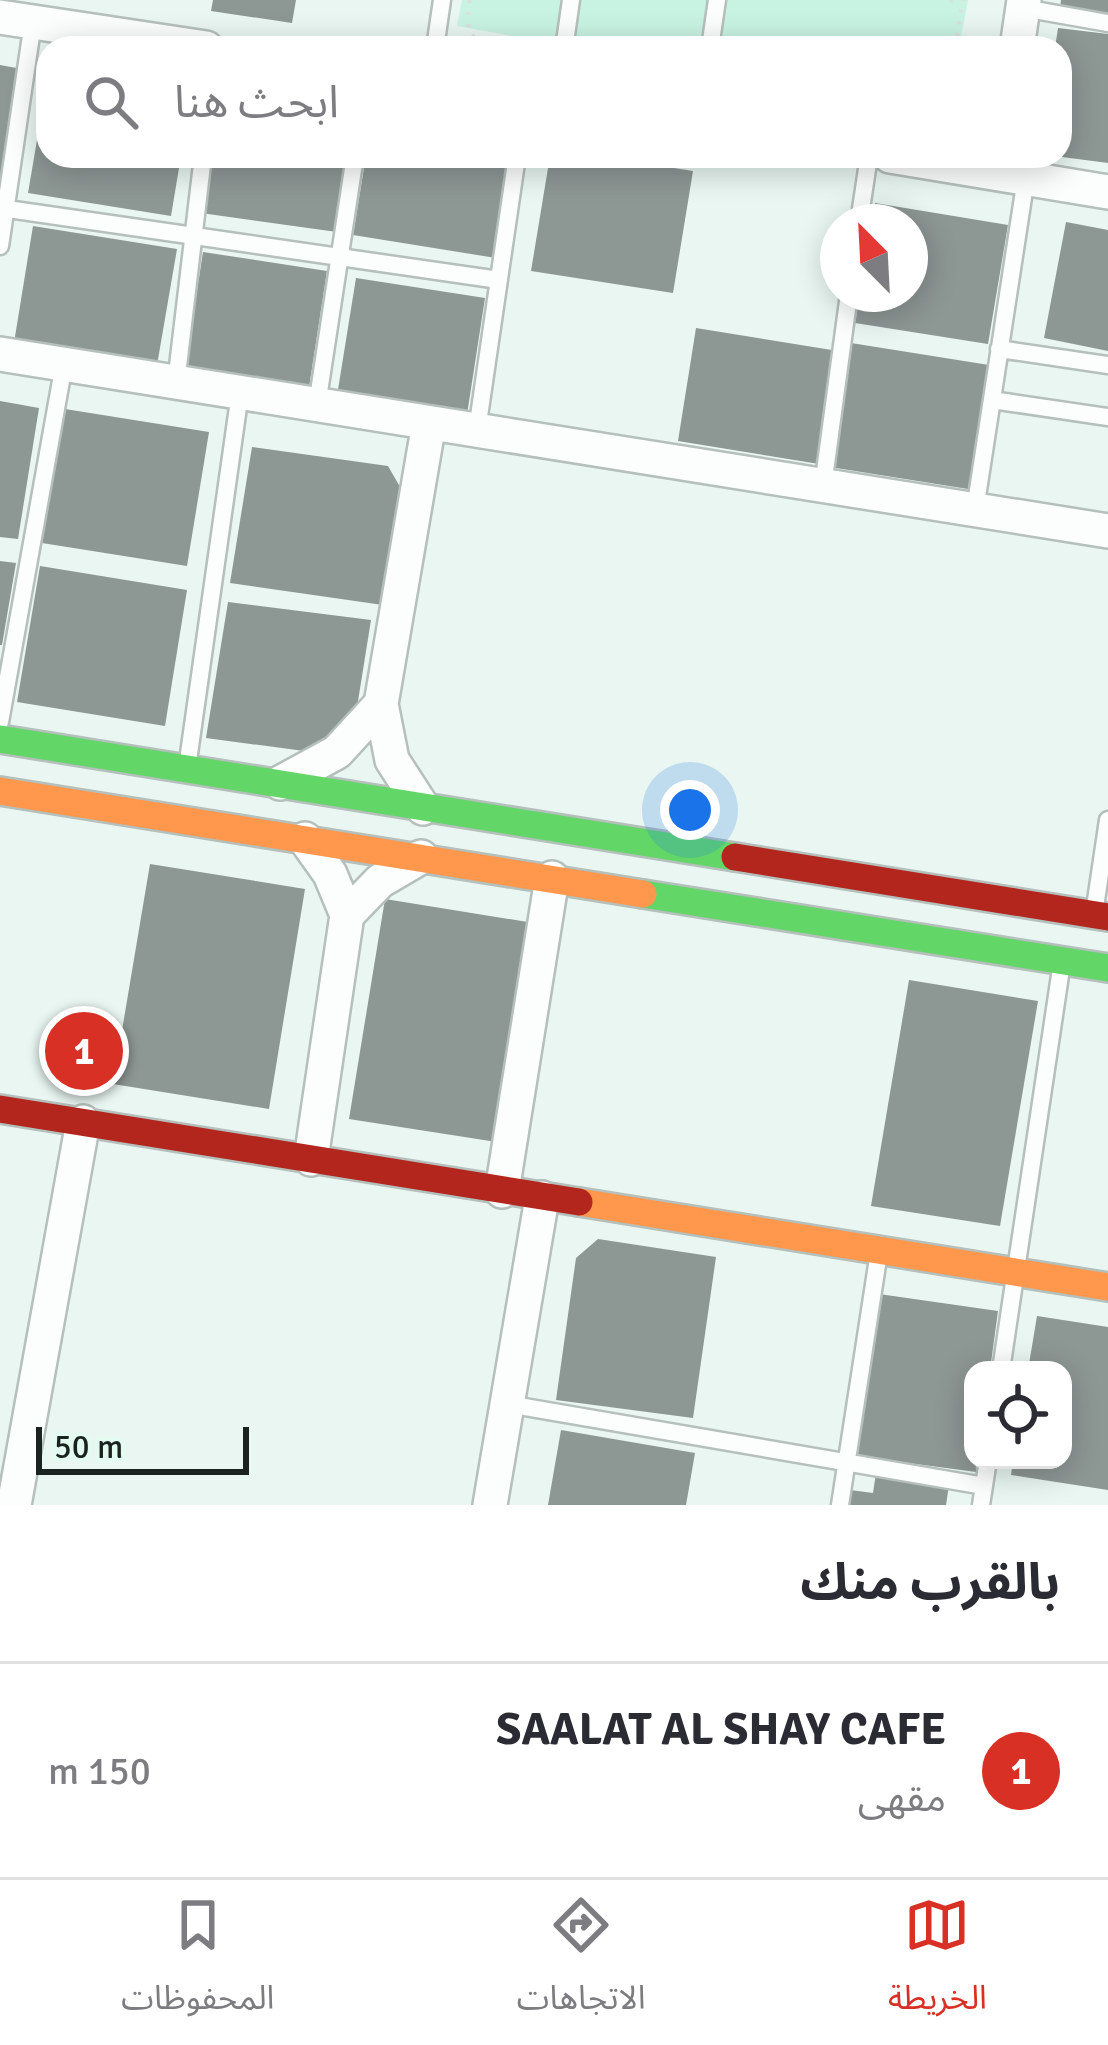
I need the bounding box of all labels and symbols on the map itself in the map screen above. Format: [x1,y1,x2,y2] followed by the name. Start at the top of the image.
[820,204,928,312] north arrow
[660,780,720,840] your location
[45,1006,123,1096] pin: 1
[36,1421,249,1474] scale bar

